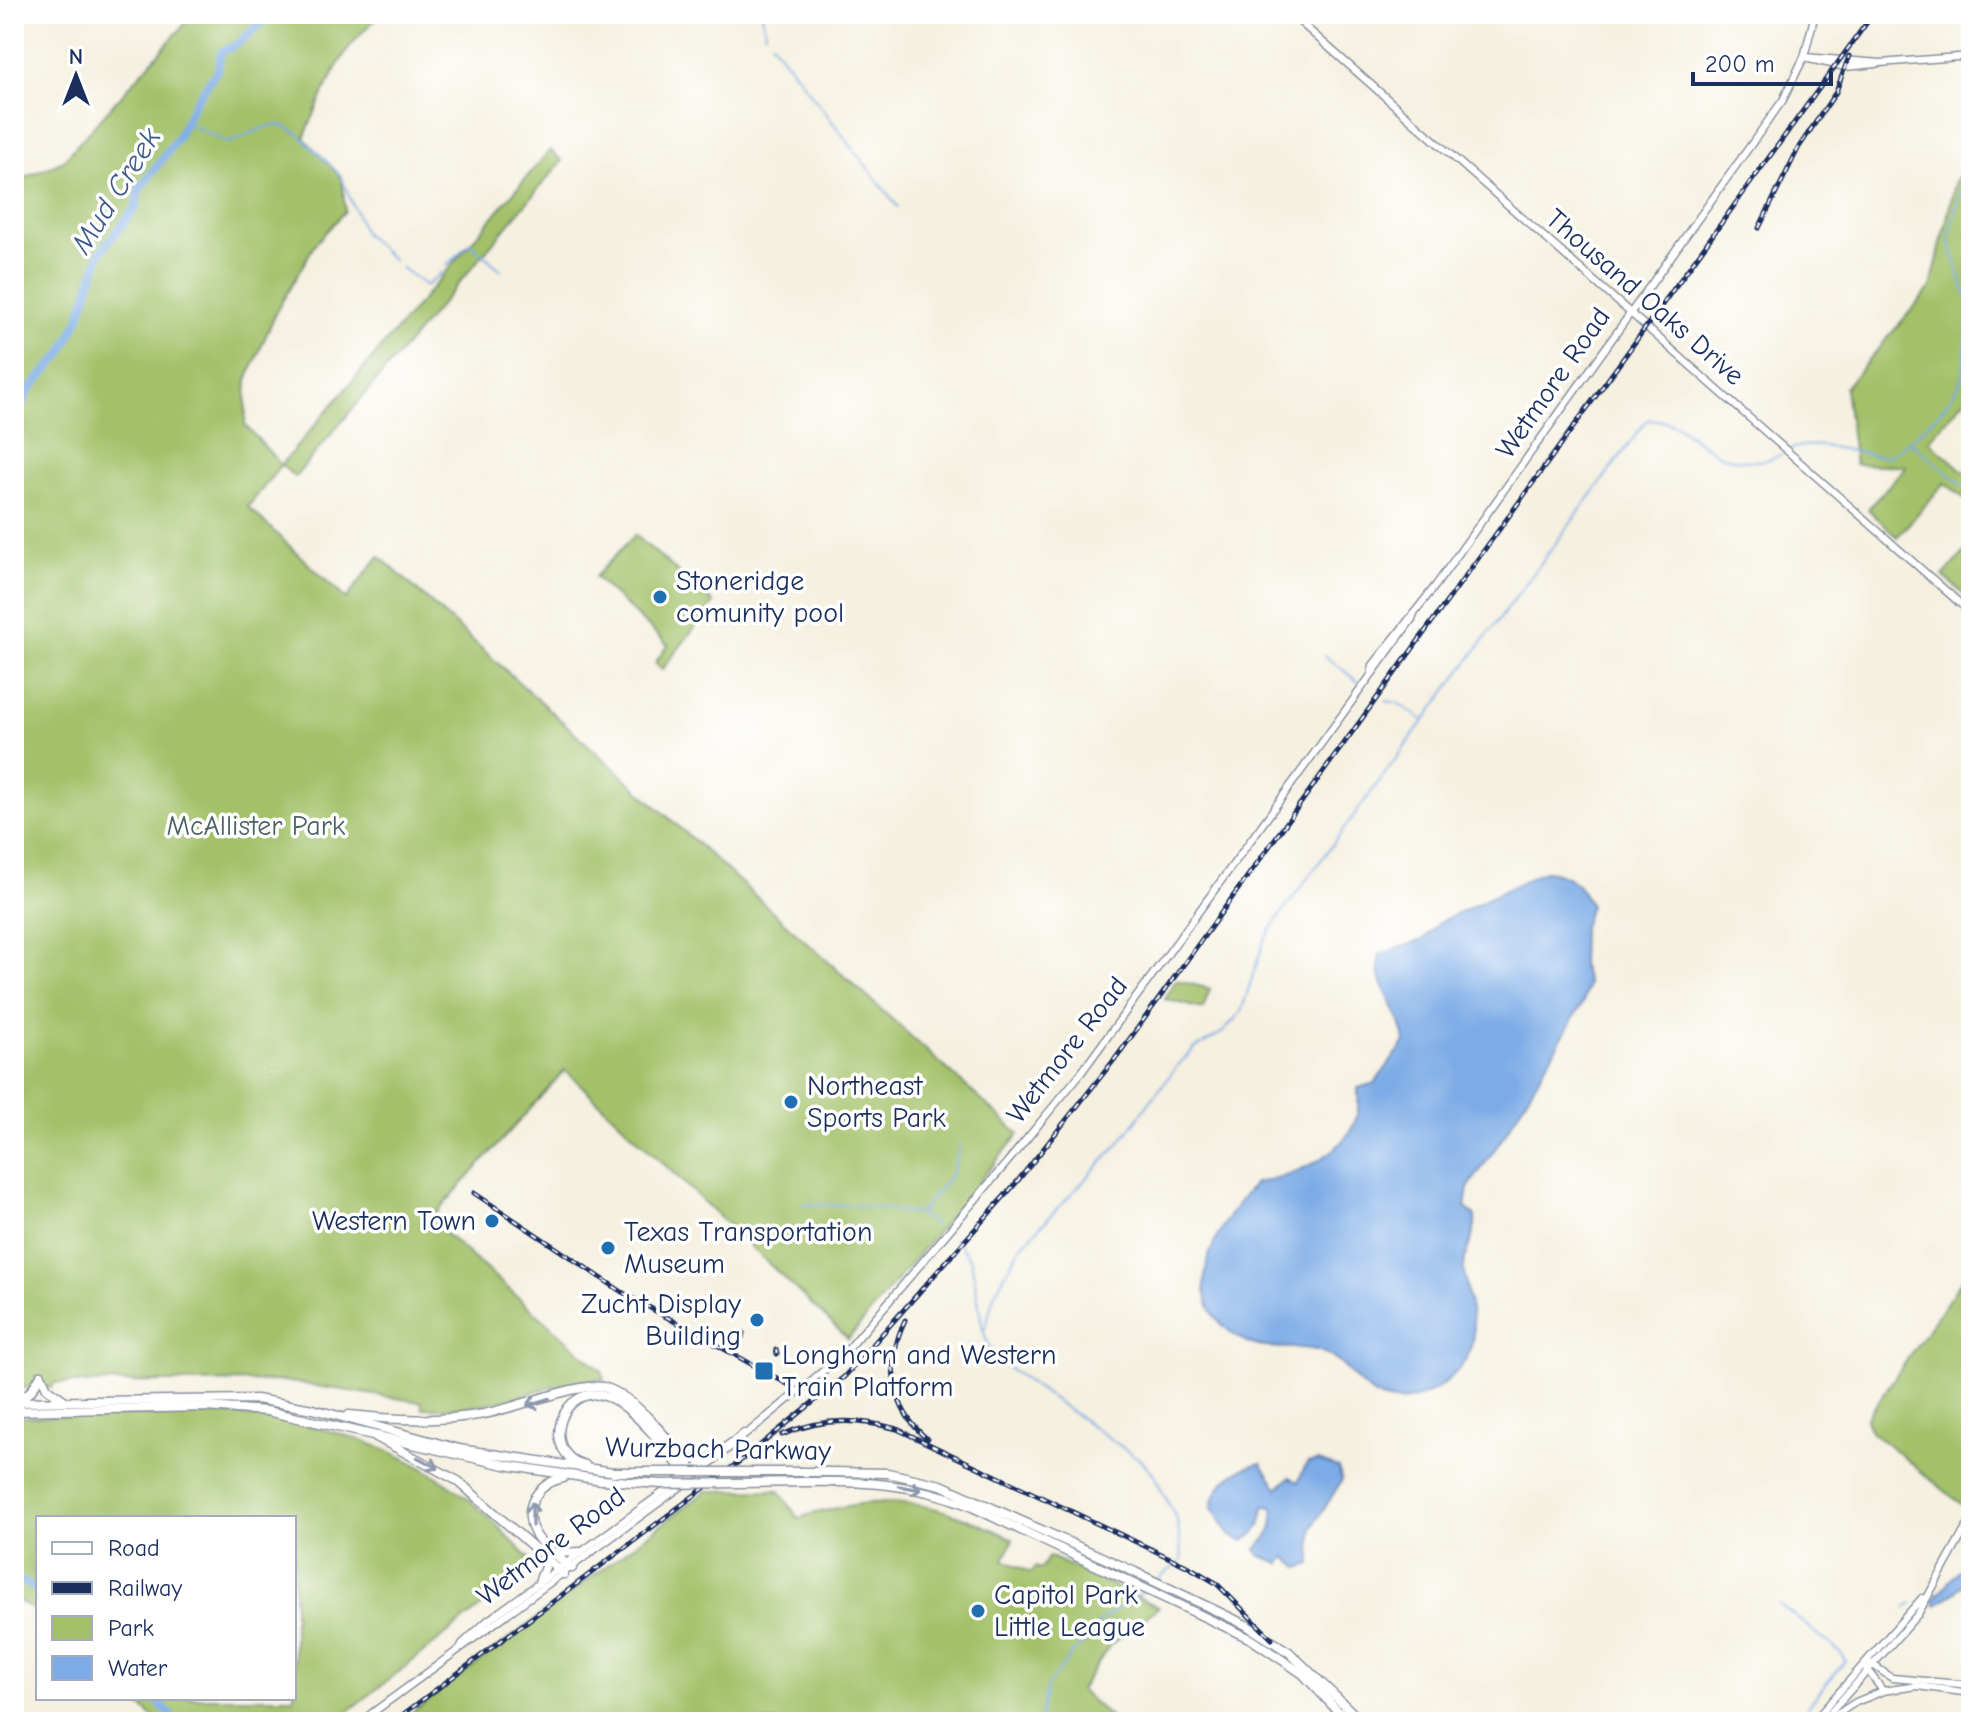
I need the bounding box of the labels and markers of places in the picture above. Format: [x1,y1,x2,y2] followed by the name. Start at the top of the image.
[676,565,844,629] place label: Stoneridge comunity pool
[651,588,669,606] marker: Stoneridge comunity pool
[807,1070,946,1134] place label: Northeast Sports Park
[782,1093,800,1111] marker: Northeast Sports Park
[312,1205,476,1237] place label: Western Town
[483,1212,501,1230] marker: Western Town
[624,1216,872,1280] place label: Texas Transportation Museum
[599,1239,617,1257] marker: Texas Transportation Museum
[581,1288,741,1352] place label: Zucht Display Building
[748,1311,766,1329] marker: Zucht Display Building
[782,1339,1056,1403] place label: Longhorn and Western Train Platform
[753,1360,775,1382] marker: Longhorn and Western Train Platform
[994,1579,1145,1643] place label: Capitol Park Little League
[969,1602,987,1620] marker: Capitol Park Little League

